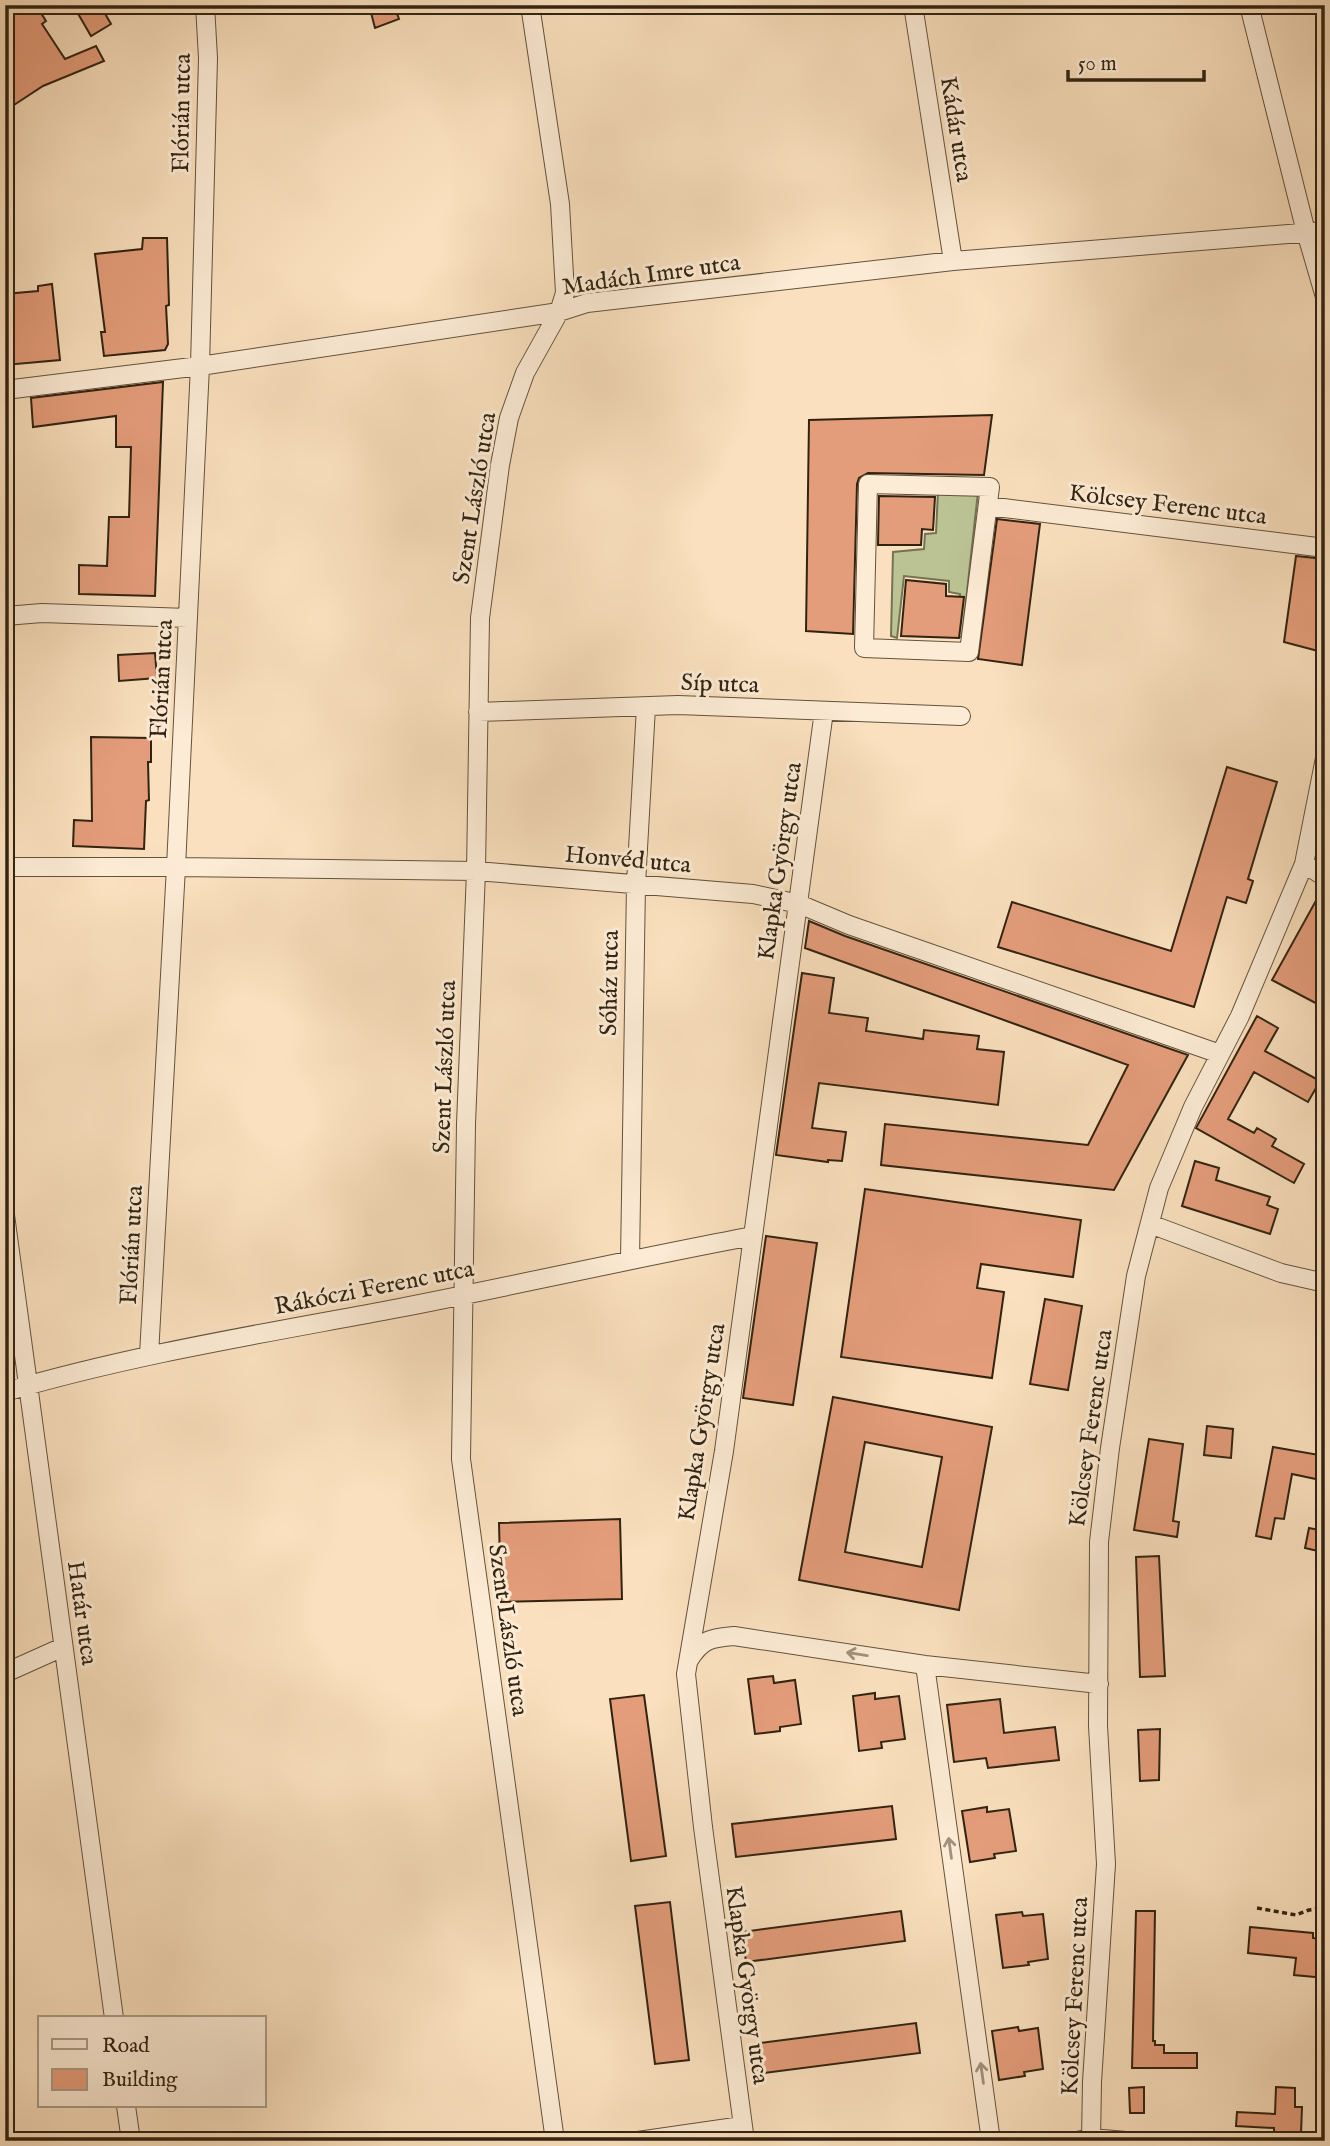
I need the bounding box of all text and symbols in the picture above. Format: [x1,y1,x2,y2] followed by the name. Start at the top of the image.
[1068,38,1204,82] scale bar
[1078,51,1117,78] text: 50 m
[166,52,199,173] street label: Flórián utca
[932,74,979,185] street label: Kádár utca
[560,248,743,303] street label: Madách Imre utca
[447,409,504,586] street label: Szent László utca
[1067,478,1269,533] street label: Kölcsey Ferenc utca
[144,618,181,740] street label: Flórián utca
[680,668,760,701] street label: Síp utca
[751,759,810,962] street label: Klapka György utca
[563,840,693,882] street label: Honvéd utca
[594,929,627,1036] street label: Sóház utca
[427,979,464,1154] street label: Szent László utca
[114,1184,151,1306] street label: Flórián utca
[272,1254,477,1323] street label: Rákóczi Ferenc utca
[672,1320,734,1523] street label: Klapka György utca
[1062,1327,1121,1529] street label: Kölcsey Ferenc utca
[480,1542,535,1719] street label: Szent László utca
[59,1559,104,1668] street label: Határ utca
[846,1647,869,1660] one-way arrow
[944,1837,957,1860] one-way arrow
[717,1884,776,2087] street label: Klapka György utca
[1055,1895,1096,2096] street label: Kölcsey Ferenc utca
[38,2016,266,2108] legend
[102,2033,150,2060] text: Road
[975,2062,988,2085] one-way arrow
[102,2067,178,2094] text: Building

